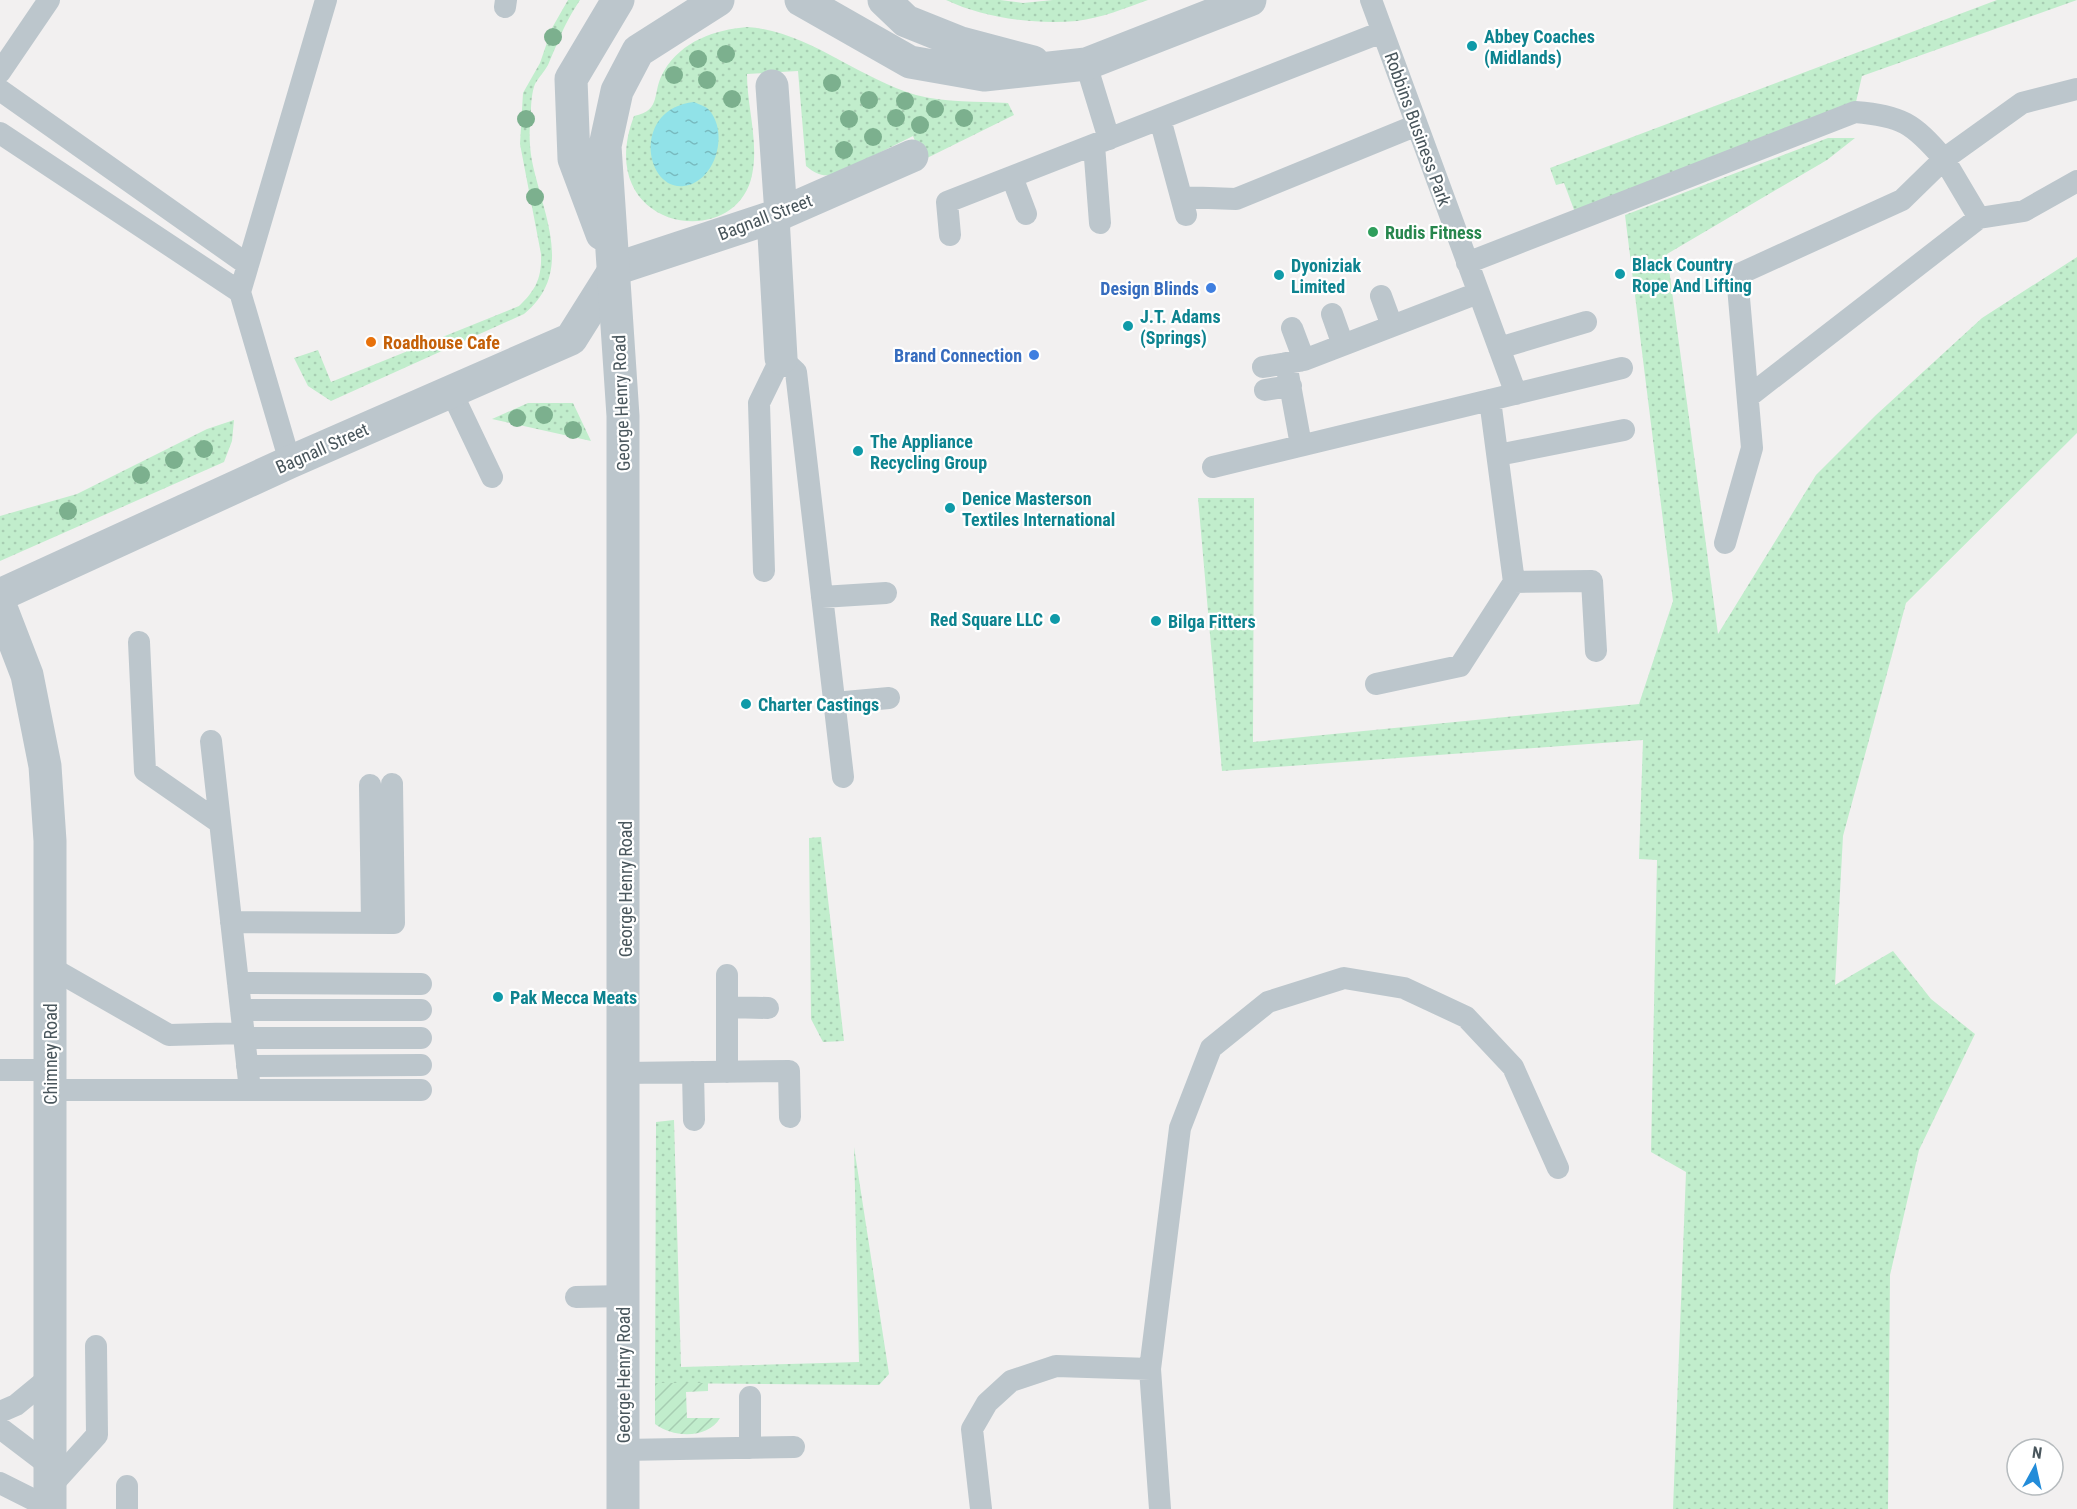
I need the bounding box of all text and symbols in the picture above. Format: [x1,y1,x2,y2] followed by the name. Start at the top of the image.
[1484,26,1595,69] place label: Abbey Coaches (Midlands)
[1465,39,1479,53] marker: Abbey Coaches (Midlands)
[1380,49,1456,209] street label: Robbins Business Park
[715,189,815,245] street label: Bagnall Street
[1385,222,1482,243] place label: Rudis Fitness
[1366,225,1380,239] marker: Rudis Fitness
[1632,254,1752,296] place label: Black Country Rope And Lifting
[1291,255,1362,297] place label: Dyoniziak Limited
[1613,267,1627,281] marker: Black Country Rope And Lifting
[1272,268,1286,282] marker: Dyoniziak Limited
[1100,278,1199,299] place label: Design Blinds
[1204,281,1218,295] marker: Design Blinds
[1140,306,1221,349] place label: J.T. Adams (Springs)
[1121,319,1135,333] marker: J.T. Adams (Springs)
[383,332,500,353] place label: Roadhouse Cafe
[608,334,634,472] street label: George Henry Road
[364,335,378,349] marker: Roadhouse Cafe
[894,345,1022,366] place label: Brand Connection
[1027,348,1041,362] marker: Brand Connection
[272,418,372,478] street label: Bagnall Street
[870,431,987,473] place label: The Appliance Recycling Group
[851,444,865,458] marker: The Appliance Recycling Group
[962,488,1115,530] place label: Denice Masterson Textiles International
[943,501,957,515] marker: Denice Masterson Textiles International
[930,609,1043,630] place label: Red Square LLC
[1168,611,1256,632] place label: Bilga Fitters
[1048,612,1062,626] marker: Red Square LLC
[1149,614,1163,628] marker: Bilga Fitters
[758,694,879,715] place label: Charter Castings
[739,697,753,711] marker: Charter Castings
[615,821,636,957] street label: George Henry Road
[510,987,637,1008] place label: Pak Mecca Meats
[491,990,505,1004] marker: Pak Mecca Meats
[40,1003,61,1105] street label: Chimney Road
[613,1307,634,1443] street label: George Henry Road
[2005,1437,2065,1497] north arrow
[2031,1443,2043,1463] text: N

